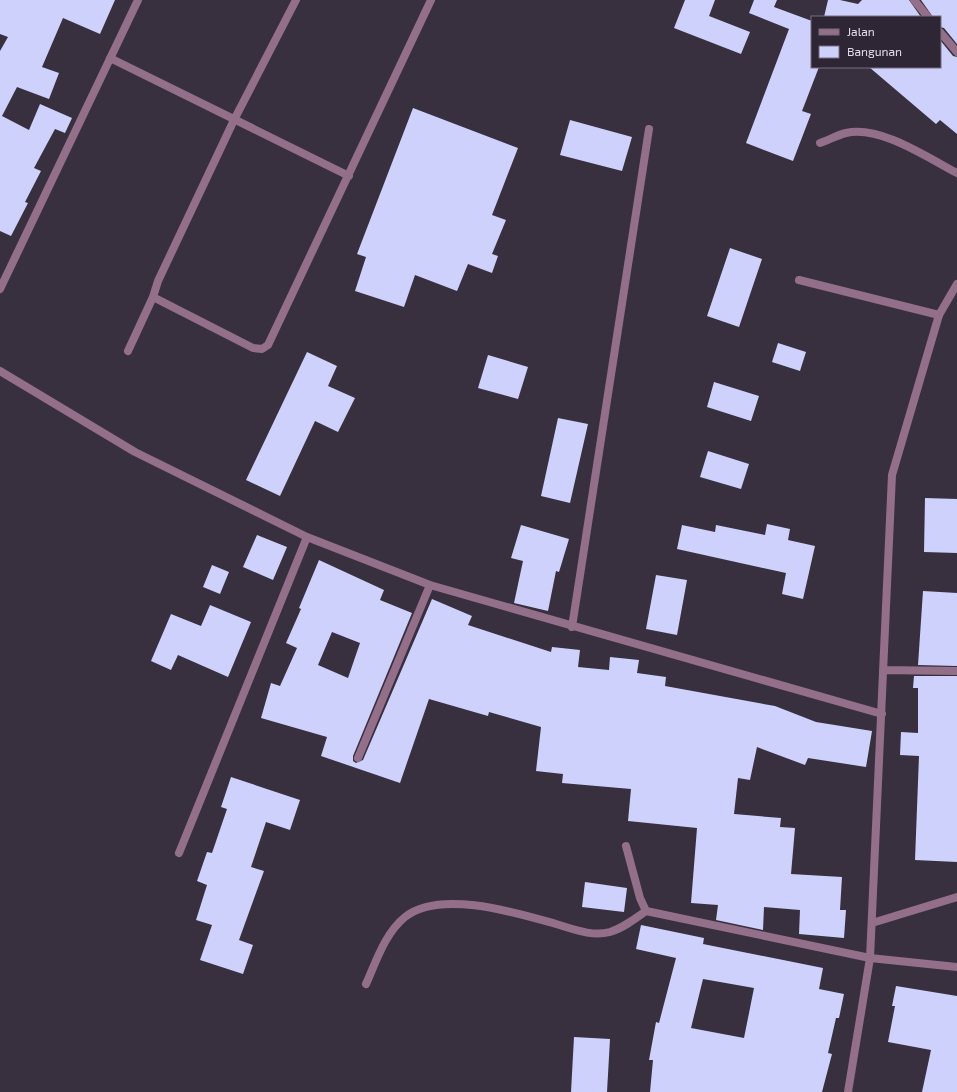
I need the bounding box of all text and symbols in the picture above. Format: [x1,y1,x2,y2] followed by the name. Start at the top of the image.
[811,16,941,68] legend
[847,24,875,38] text: Jalan
[847,44,902,58] text: Bangunan

